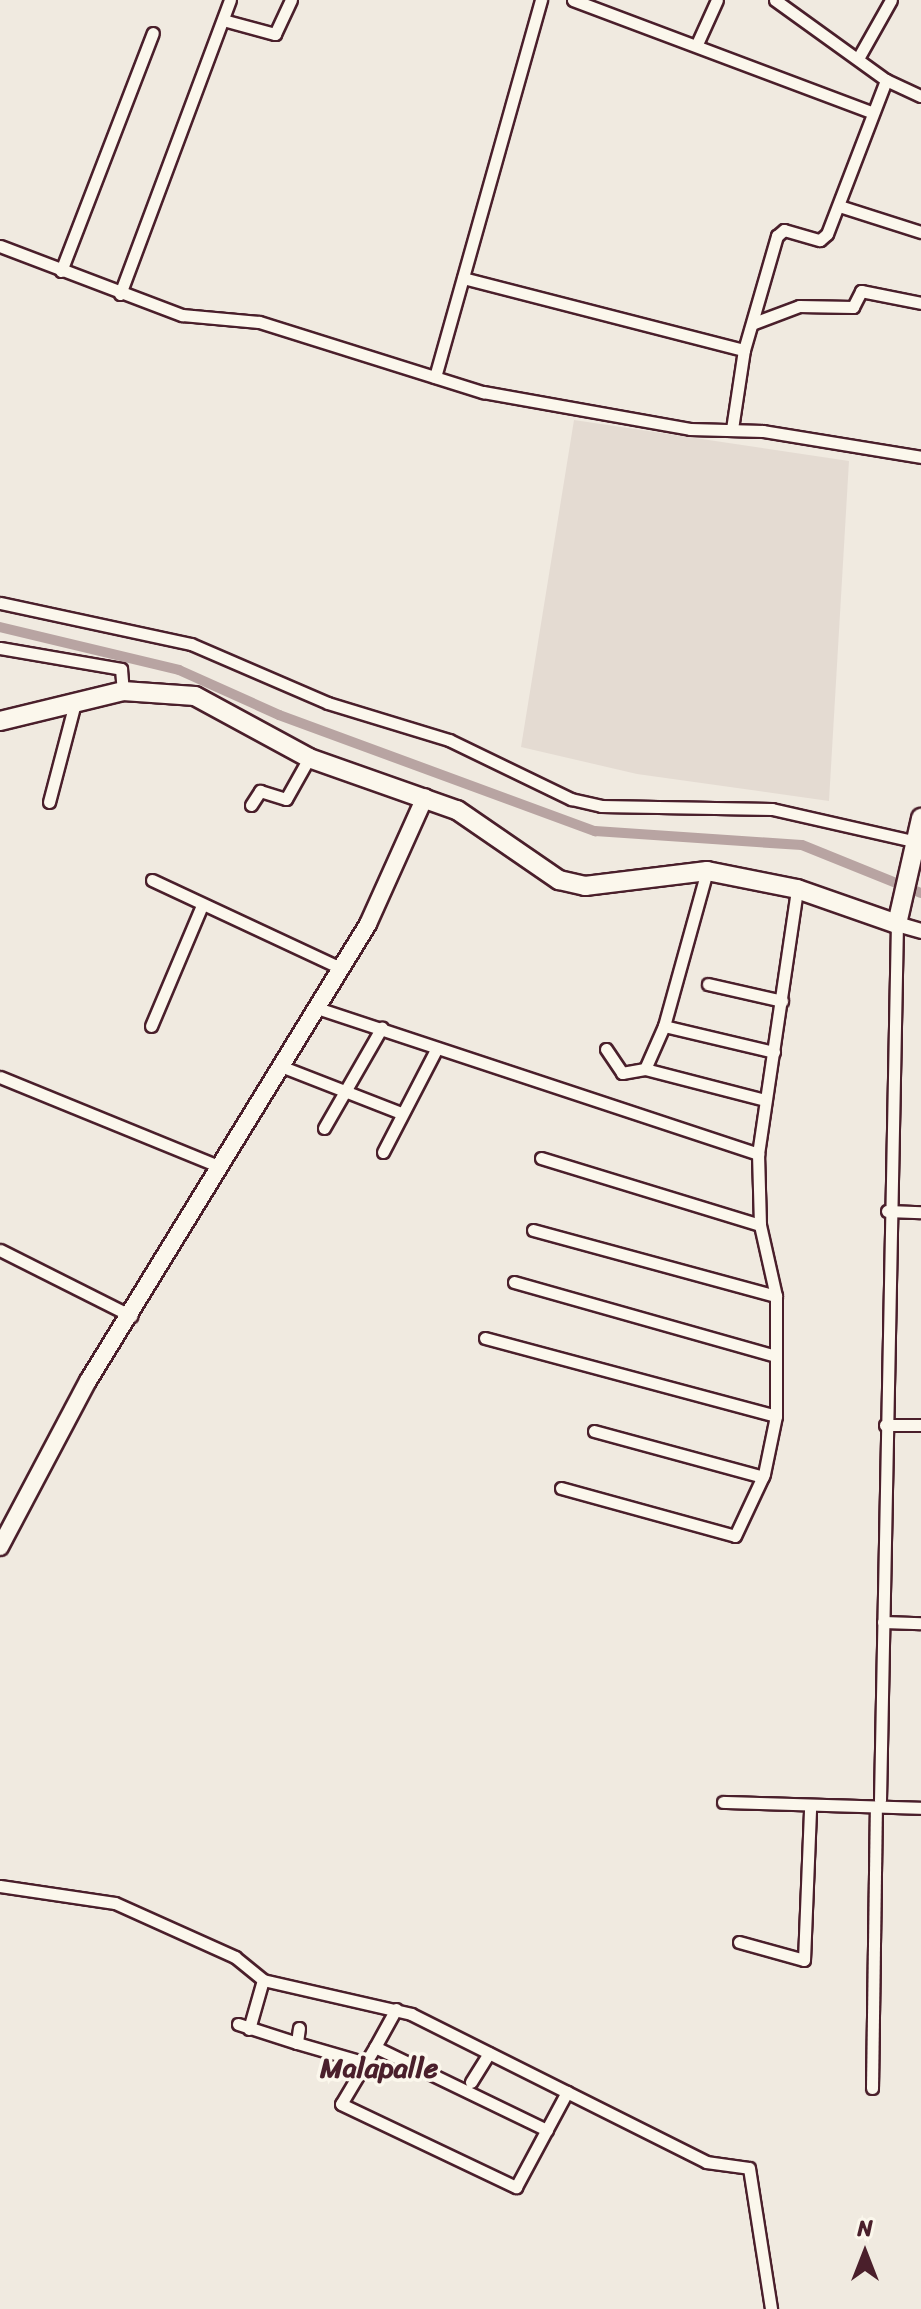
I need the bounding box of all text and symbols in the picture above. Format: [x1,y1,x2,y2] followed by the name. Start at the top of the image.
[320,2051,438,2085] district label: Malapalle
[857,2209,873,2248] text: N
[825,2213,905,2293] north arrow

